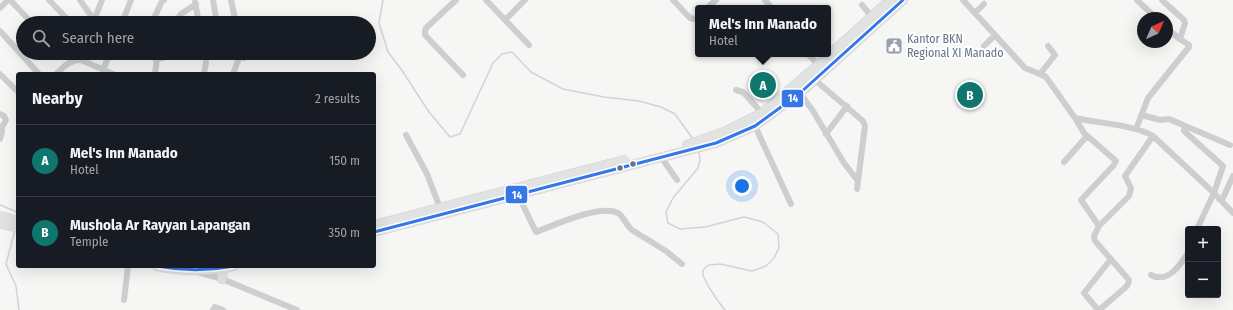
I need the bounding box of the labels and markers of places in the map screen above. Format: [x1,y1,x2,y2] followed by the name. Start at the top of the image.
[907,32,1004,60] place label: Kantor BKN Regional XI Manado
[884,36,904,56] public building icon: Kantor BKN Regional XI Manado
[750,70,776,100] pin: A
[957,80,983,110] pin: B
[628,159,638,169] unlabelled marker
[615,163,625,173] unlabelled marker

